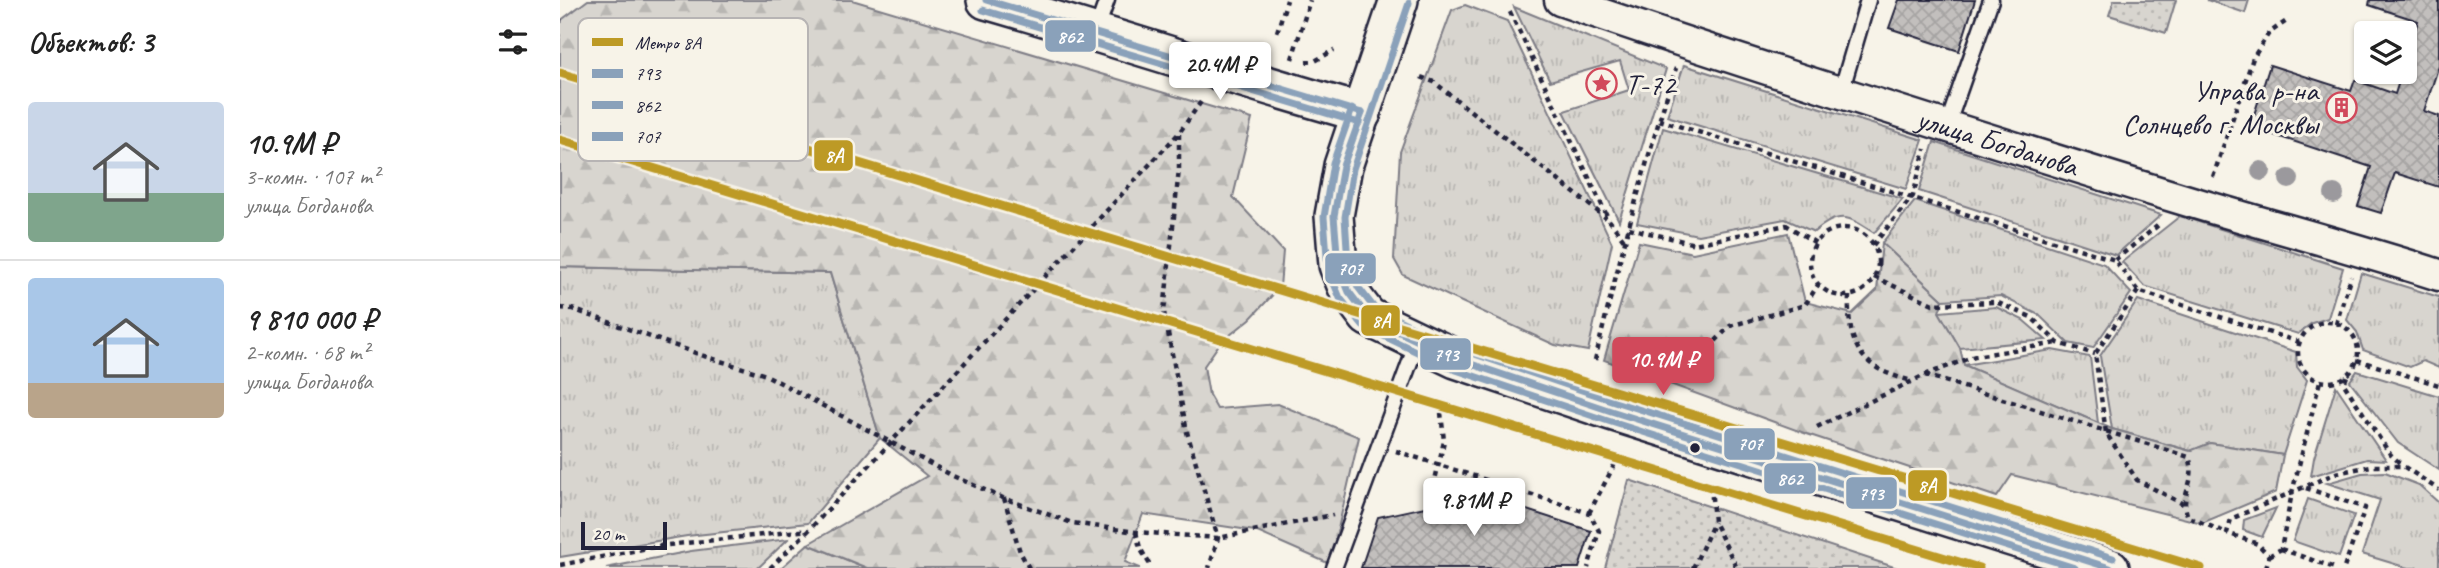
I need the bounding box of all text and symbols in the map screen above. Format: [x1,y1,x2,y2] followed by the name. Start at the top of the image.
[578,18,808,161] legend
[1044,19,1097,53] line badge: 862
[2354,21,2417,84] map controls
[2354,21,2417,84] button: layers
[28,23,153,61] text: Объектов: 3
[494,23,532,61] icon: filters
[1057,25,1085,49] text: 862
[635,31,703,55] text: Метро 8А
[1155,42,1285,102] pin: 20.4M ₽
[1185,50,1255,79] text: 20.4M ₽
[635,62,662,86] text: 793
[1625,65,1678,103] place label: Т-72
[1585,67,1619,101] place icon: Т-72
[2122,71,2320,143] place label: Управа р-на Солнцево г. Москвы
[2324,90,2358,124] building icon: Управа р-на Солнцево г. Москвы
[635,94,662,118] text: 862
[1911,99,2084,186] street label: улица Богданова
[245,124,336,162] text: 10.9M ₽
[635,125,662,149] text: 707
[84,130,168,214] icon: home
[813,139,854,172] line badge: 8А
[825,144,844,168] text: 8А
[245,162,379,191] text: 3-комн. · 107 m²
[245,191,372,220] text: улица Богданова
[1324,252,1377,285] line badge: 707
[1337,257,1365,281] text: 707
[245,300,376,338] text: 9 810 000 ₽
[1360,304,1401,337] line badge: 8А
[84,306,168,390] icon: home
[1372,309,1391,333] text: 8А
[1419,337,1472,371] line badge: 793
[245,338,369,367] text: 2-комн. · 68 m²
[1598,338,1728,397] pin: 10.9M ₽
[1433,343,1461,367] text: 793
[1628,345,1698,374] text: 10.9M ₽
[245,367,372,396] text: улица Богданова
[1723,427,1776,461] line badge: 707
[1737,432,1765,456] text: 707
[1688,441,1702,455] unlabelled marker
[1763,462,1817,495] line badge: 862
[1777,467,1805,491] text: 862
[1907,469,1948,502] line badge: 8А
[1918,474,1937,498] text: 8А
[1845,476,1898,510] line badge: 793
[1409,478,1539,538] pin: 9.81M ₽
[1858,482,1886,506] text: 793
[1439,486,1509,515] text: 9.81M ₽
[581,519,667,551] scale bar
[592,522,624,546] text: 20 m

